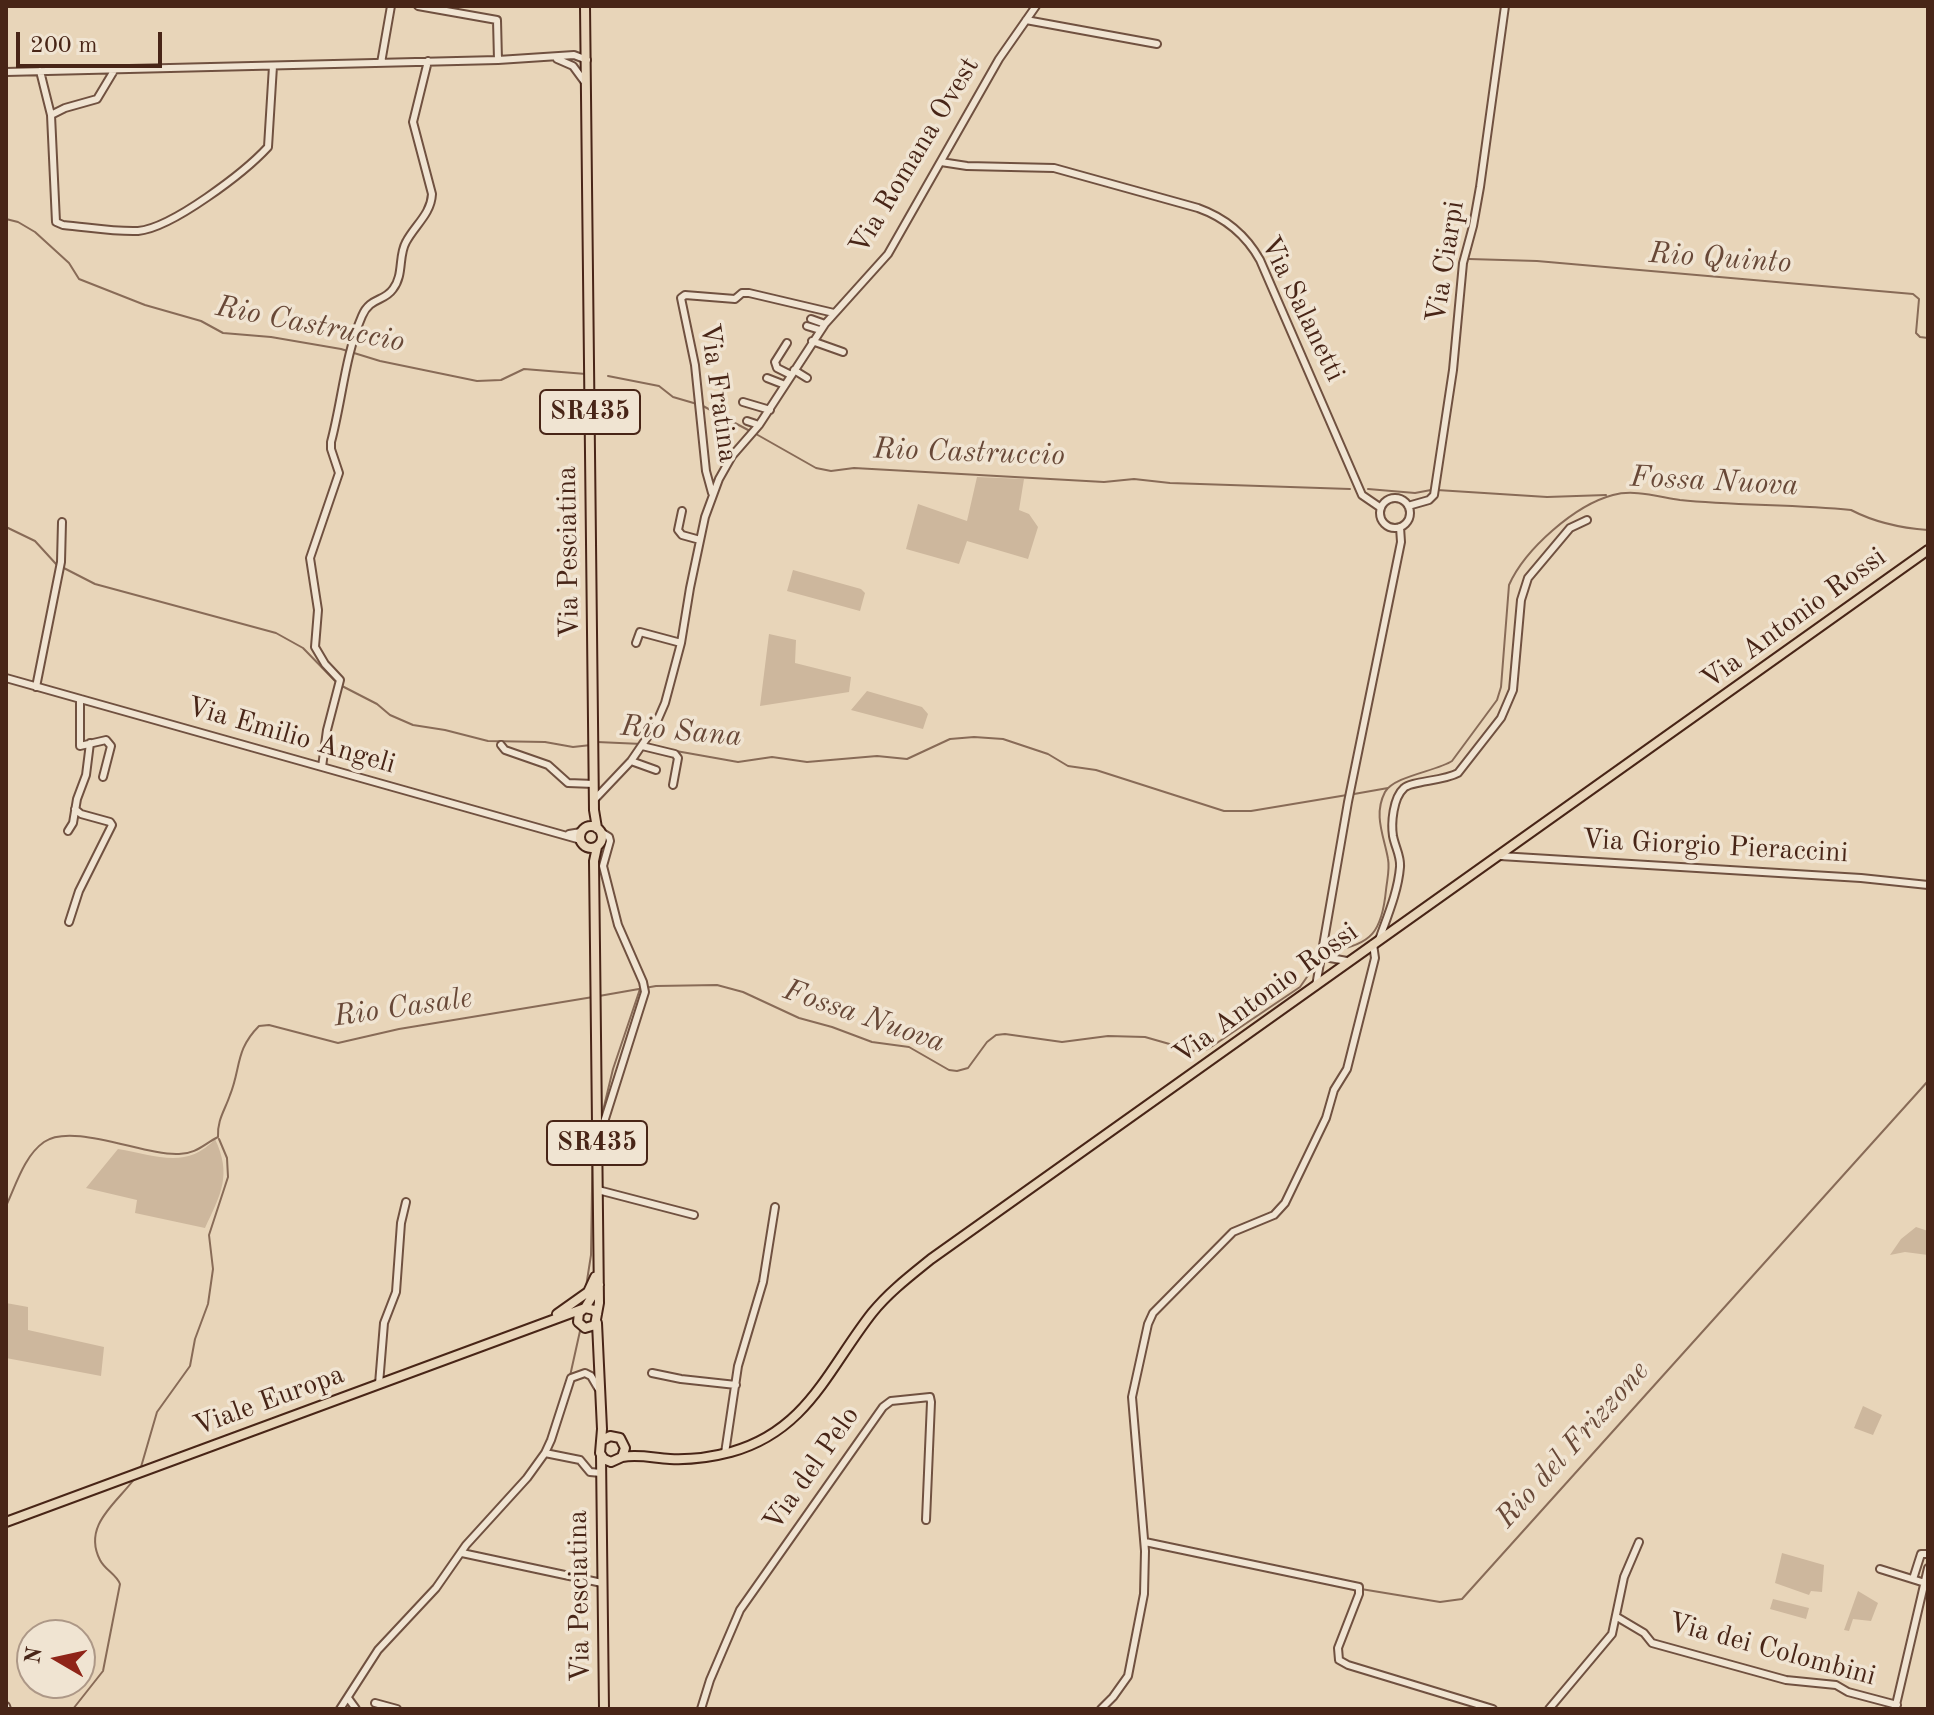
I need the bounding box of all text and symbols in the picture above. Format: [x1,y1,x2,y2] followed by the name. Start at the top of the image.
[20,16,166,66] scale bar
[30,34,98,58] text: 200 m
[843,51,987,261] street label: Via Romana Ovest
[1420,198,1472,326] street label: Via Ciarpi
[1252,231,1352,387] street label: Via Salanetti
[1647,236,1793,282] water label: Rio Quinto
[213,289,407,361] water label: Rio Castruccio
[692,321,744,465] street label: Via Fratina
[540,390,640,434] road number: SR435
[873,432,1065,474] water label: Rio Castruccio
[1629,460,1799,504] water label: Fossa Nuova
[551,466,587,638] street label: Via Pesciatina
[1695,541,1893,697] street label: Via Antonio Rossi
[183,690,399,782] street label: Via Emilio Angeli
[619,709,743,755] water label: Rio Sana
[1581,823,1849,871] street label: Via Giorgio Pieraccini
[1167,916,1365,1072] street label: Via Antonio Rossi
[779,973,949,1061] water label: Fossa Nuova
[331,980,475,1036] water label: Rio Casale
[547,1121,647,1165] road number: SR435
[1489,1354,1657,1536] water label: Rio del Frizzone
[189,1358,349,1444] street label: Viale Europa
[757,1400,867,1538] street label: Via del Pelo
[562,1510,598,1682] street label: Via Pesciatina
[1665,1606,1879,1694] street label: Via dei Colombini
[16,1619,96,1699] north arrow
[22,1646,46,1666] text: N

